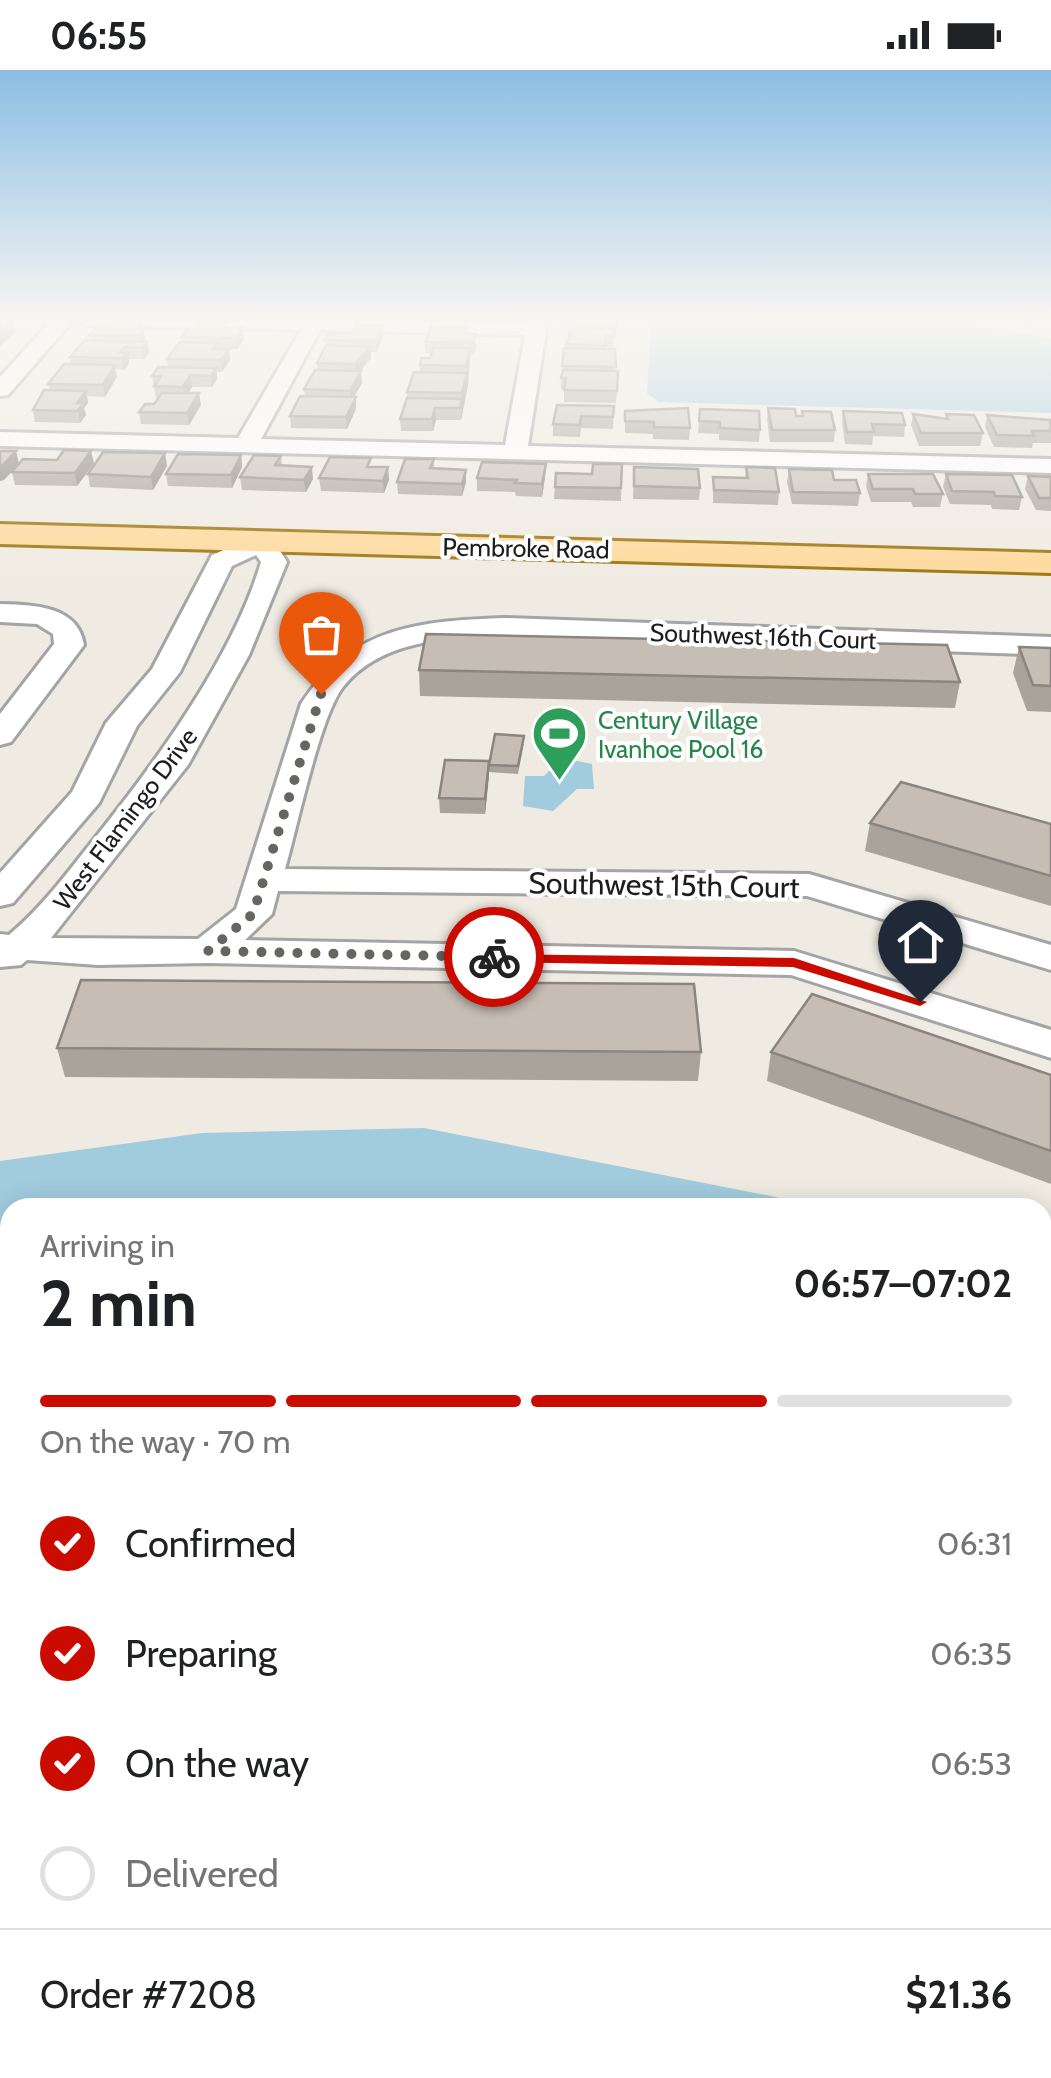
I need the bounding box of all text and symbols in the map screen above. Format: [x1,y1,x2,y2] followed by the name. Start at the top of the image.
[50,12,147,59] text: 06:55
[442,532,610,564] street label: Pembroke Road
[279,592,364,695] pin
[294,607,349,662] icon: bag
[649,617,877,655] street label: Southwest 16th Court
[529,704,589,783] sports icon: Century Village Ivanhoe Pool 16
[598,705,763,764] place label: Century Village Ivanhoe Pool 16
[47,722,203,916] street label: West Flamingo Drive
[528,864,800,906] street label: Southwest 15th Court
[878,900,963,1003] pin
[444,907,544,1007] courier
[893,915,948,970] icon: home
[467,930,522,985] icon: bike
[40,1226,175,1265] text: Arriving in
[794,1260,1012,1307] text: 06:57–07:02
[40,1263,197,1342] text: 2 min
[40,1422,291,1461] text: On the way · 70 m
[40,1516,95,1571] icon: check
[125,1520,296,1567] text: Confirmed
[937,1524,1012,1563] text: 06:31
[40,1626,95,1681] icon: check
[125,1630,277,1677] text: Preparing
[930,1634,1012,1673] text: 06:35
[40,1736,95,1791] icon: check
[125,1740,309,1787] text: On the way
[930,1744,1012,1783] text: 06:53
[125,1850,279,1897] text: Delivered
[40,1971,257,2018] text: Order #7208
[906,1971,1012,2018] text: $21.36

